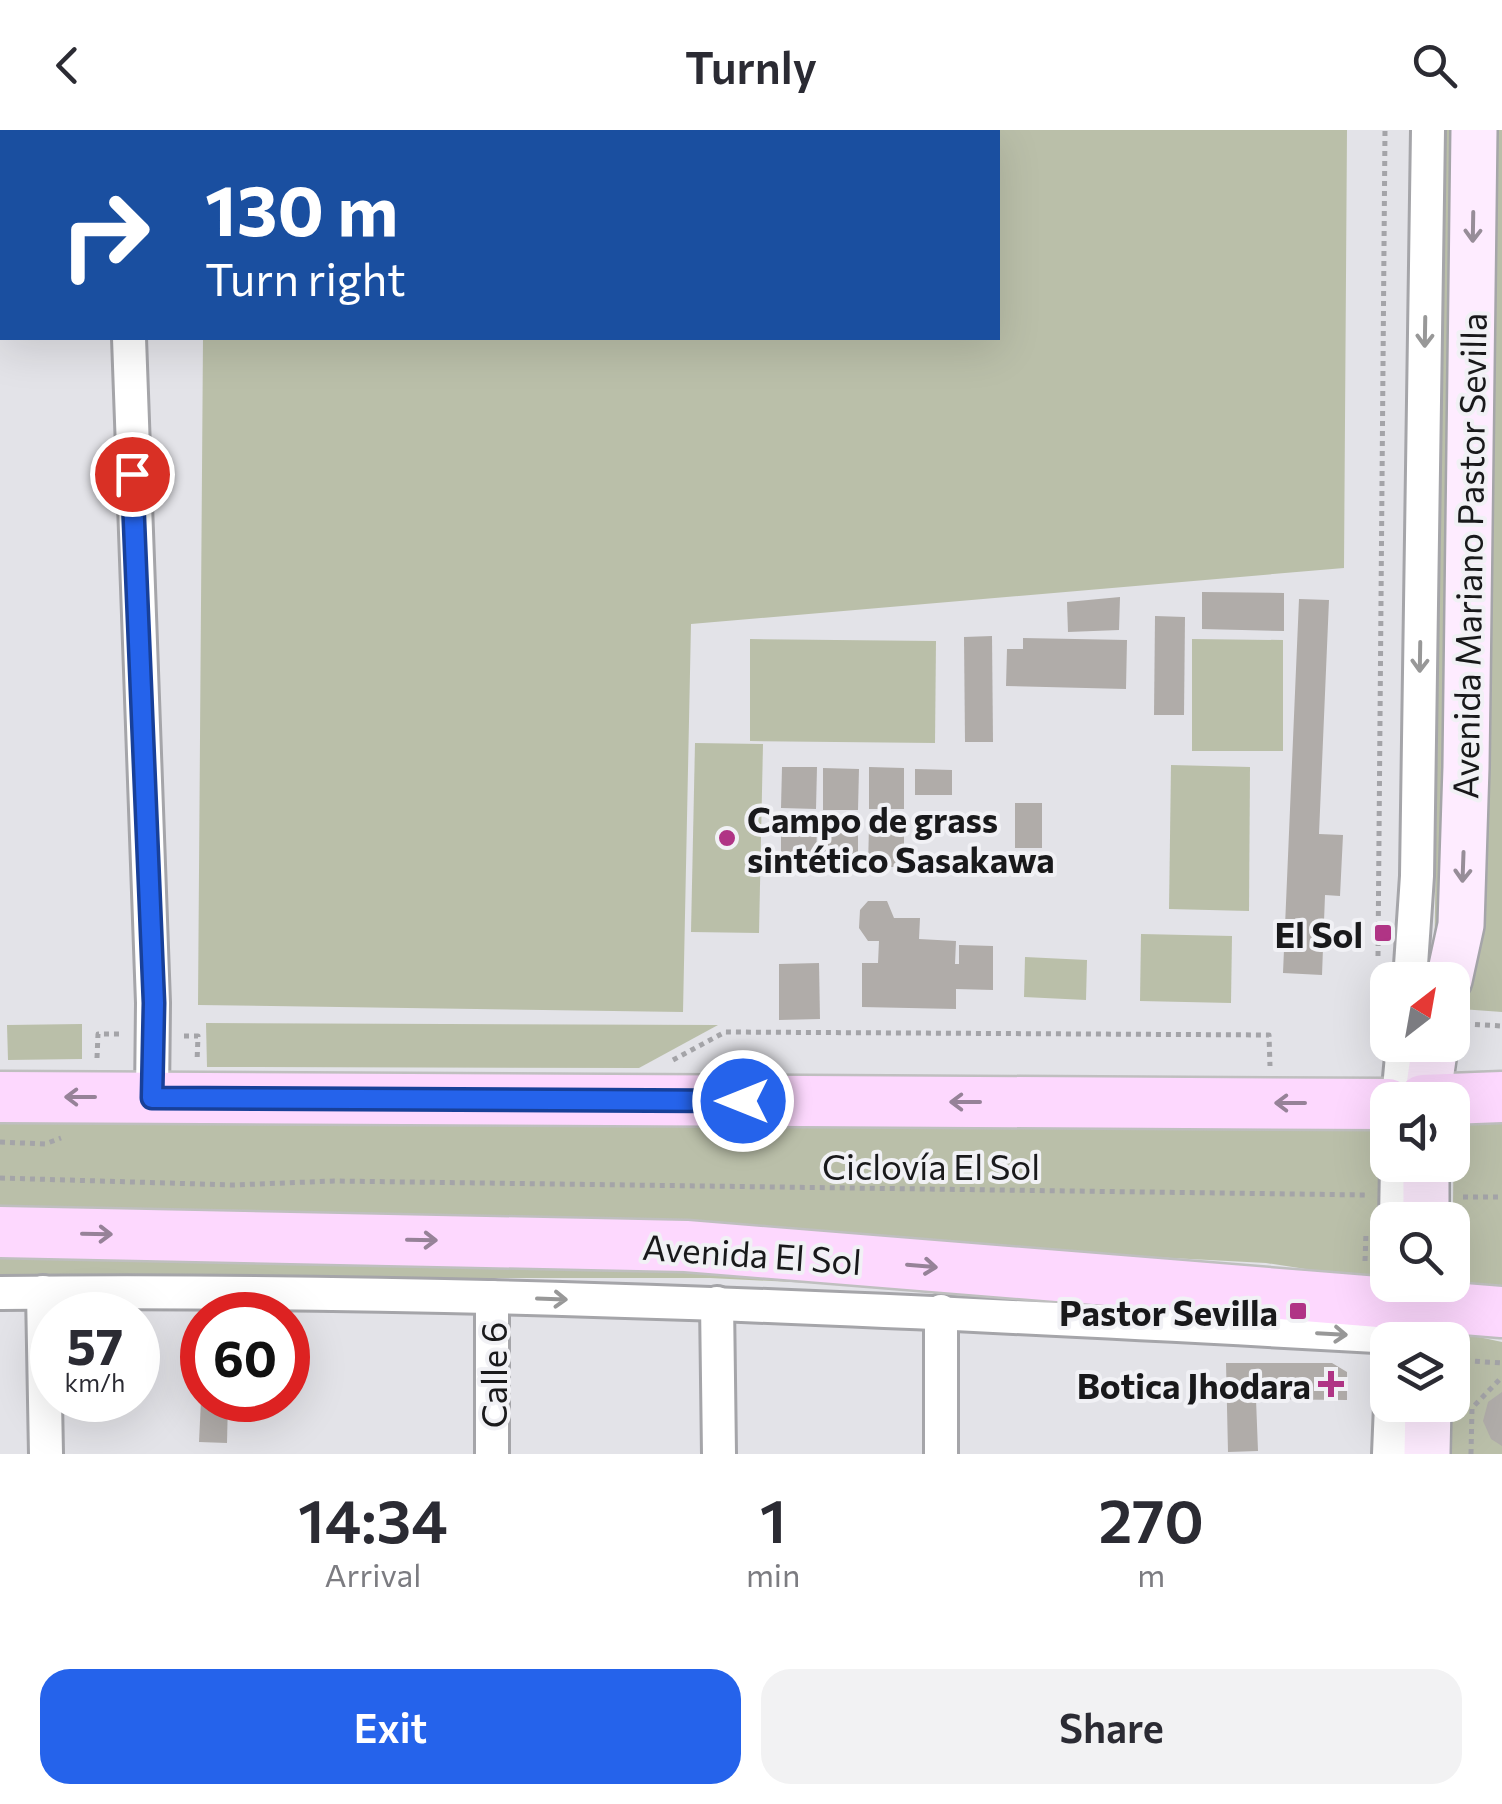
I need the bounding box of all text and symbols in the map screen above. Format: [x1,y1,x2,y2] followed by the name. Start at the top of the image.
[40,38,95,93] icon: back
[685,38,817,93] text: Turnly
[1407,38,1462,93] icon: search
[205,165,398,250] text: 130 m
[40,170,170,300] icon: right
[1464,210,1482,243] one-way arrow
[205,250,406,305] text: Turn right
[1442,312,1494,800] street label: Avenida Mariano Pastor Sevilla
[1416,316,1434,348] one-way arrow
[90,432,175,517] pin
[105,447,160,502] icon: arrive
[1411,641,1430,673] one-way arrow
[747,797,1055,880] place label: Campo de grass sintético Sasakawa
[716,827,738,849] marker: Campo de grass sintético Sasakawa
[1453,851,1472,883] one-way arrow
[1274,912,1363,955] place label: El Sol
[1372,922,1394,944] marker: El Sol
[1370,962,1470,1062] north arrow
[1370,962,1470,1422] map controls
[691,1049,795,1153] position arrow
[1370,1082,1470,1182] button: sound
[65,1088,97,1107] one-way arrow
[950,1092,982,1112] one-way arrow
[1275,1094,1308,1112] one-way arrow
[822,1144,1040,1187] street label: Ciclovía El Sol
[1370,1202,1470,1302] button: search
[81,1224,113,1243] one-way arrow
[641,1224,863,1282] street label: Avenida El Sol
[406,1231,438,1250] one-way arrow
[905,1256,937,1275] one-way arrow
[536,1289,568,1308] one-way arrow
[1059,1290,1278,1333] place label: Pastor Sevilla
[180,1292,310,1422] speed limit sign: 60
[1287,1300,1309,1322] marker: Pastor Sevilla
[67,1314,123,1375] text: 57
[471,1322,514,1428] street label: Calle 6
[1370,1322,1470,1422] button: layers
[1315,1325,1347,1344] one-way arrow
[1077,1363,1311,1406] place label: Botica Jhodara
[65,1367,125,1397] text: km/h
[1320,1373,1342,1395] marker: Botica Jhodara
[298,1482,448,1555] text: 14:34
[760,1482,787,1555] text: 1
[1098,1482,1204,1555] text: 270
[325,1554,421,1594] text: Arrival
[746,1554,800,1594] text: min
[1137,1554,1165,1594] text: m
[40,1669,741,1784] button: Exit
[761,1669,1462,1784] button: Share

